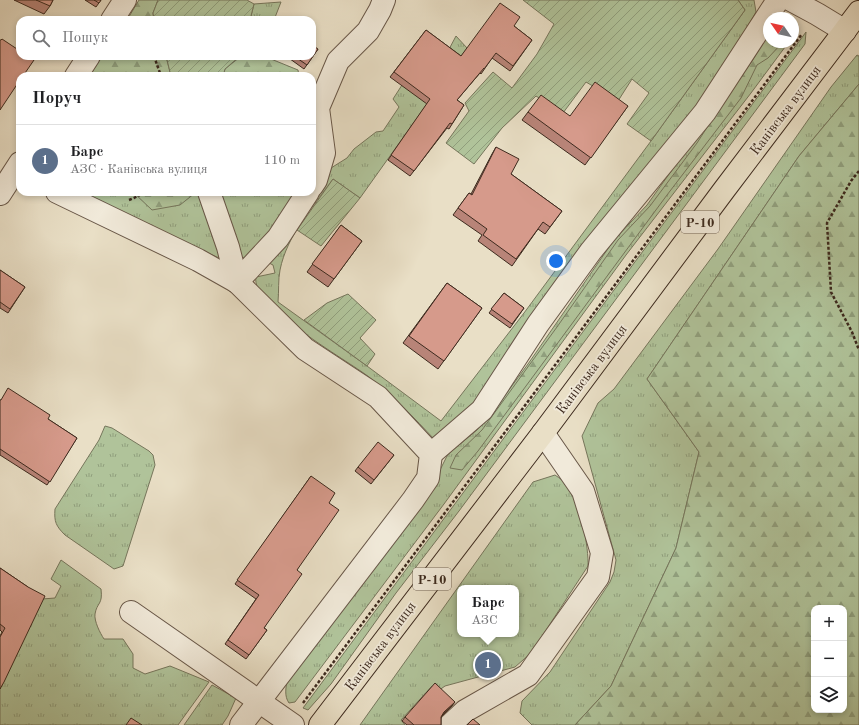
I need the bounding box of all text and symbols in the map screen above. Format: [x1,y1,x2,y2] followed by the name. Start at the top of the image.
[763,12,799,48] north arrow
[16,16,316,60] search box
[30,27,52,49] icon: search
[62,31,108,46] text: Пошук
[748,63,824,158] street label: Канівська вулиця
[32,90,81,107] text: Поруч
[70,145,103,160] text: Барс
[41,154,49,167] text: 1
[263,154,300,167] text: 110 m
[70,163,208,176] text: АЗС · Канівська вулиця
[681,211,719,233] road number: Р-10
[546,251,566,271] your location
[554,322,630,417] street label: Канівська вулиця
[413,568,451,590] road number: Р-10
[457,585,519,637] popup
[471,596,505,611] text: Барс
[343,599,419,694] street label: Канівська вулиця
[811,605,847,713] map controls
[811,605,847,641] button: +
[471,614,498,627] text: АЗС
[811,641,847,677] button: −
[475,650,501,680] pin: 1
[811,677,847,713] button: layers

